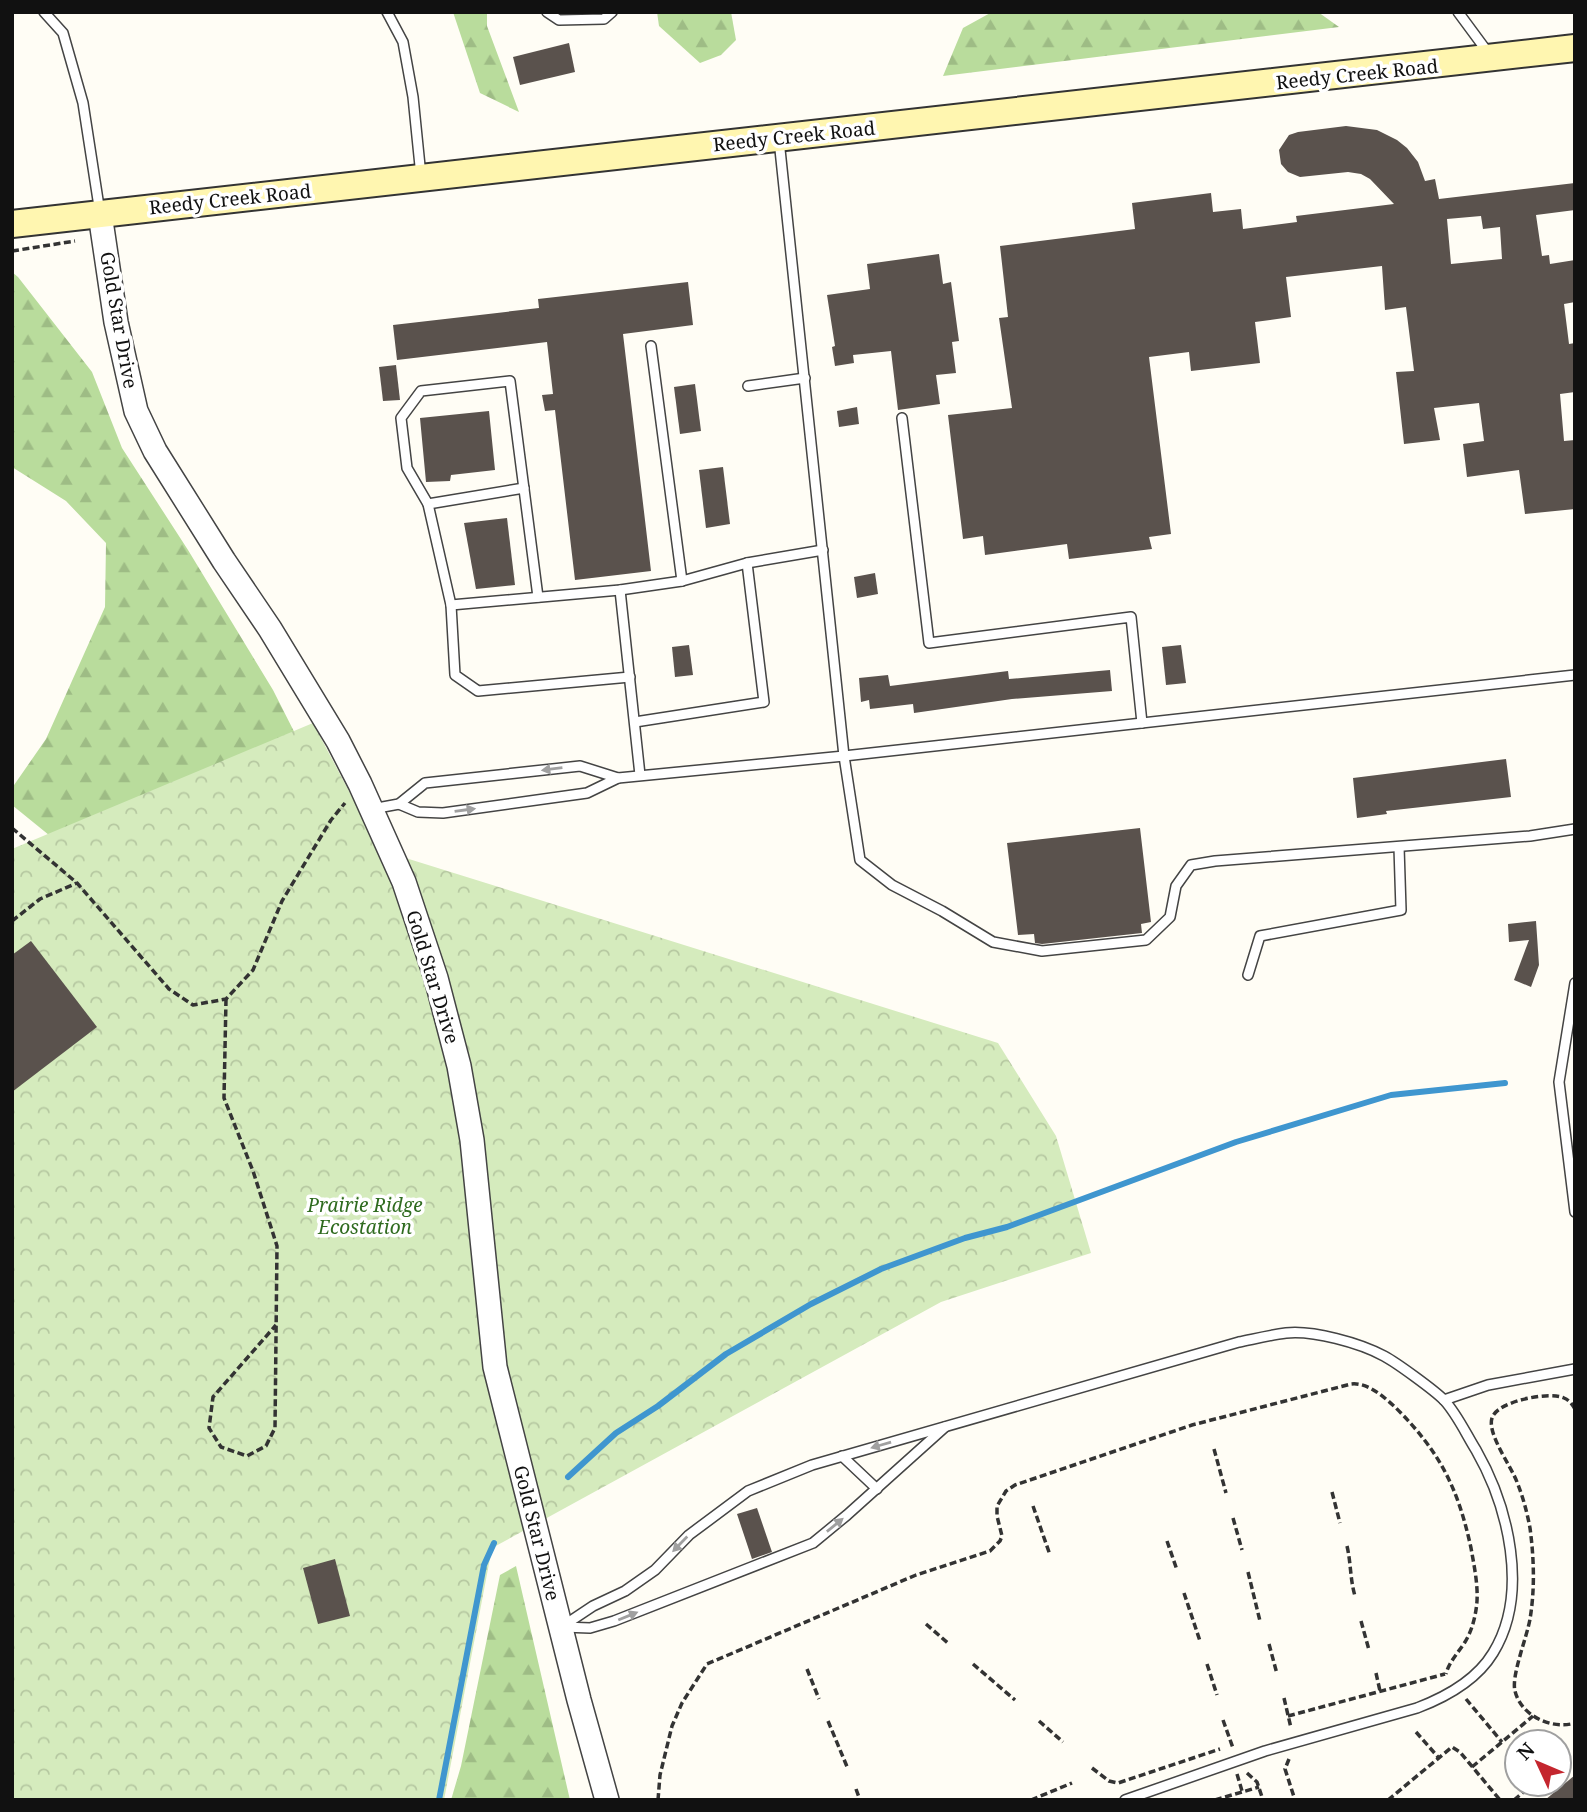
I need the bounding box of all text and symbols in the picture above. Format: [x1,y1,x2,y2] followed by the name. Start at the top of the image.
[1275,53,1440,95] street label: Reedy Creek Road
[712,115,877,157] street label: Reedy Creek Road
[148,178,313,220] street label: Reedy Creek Road
[94,249,144,391] street label: Gold Star Drive
[541,763,563,774] one-way arrow
[455,804,477,815] one-way arrow
[400,907,466,1047] street label: Gold Star Drive
[306,1192,423,1240] park label: Prairie Ridge Ecostation
[871,1440,892,1450] one-way arrow
[508,1463,566,1603] street label: Gold Star Drive
[827,1518,844,1533] one-way arrow
[673,1535,689,1552] one-way arrow
[617,1610,638,1621] one-way arrow
[1503,1728,1573,1798] north arrow
[1511,1737,1540,1766] text: N

